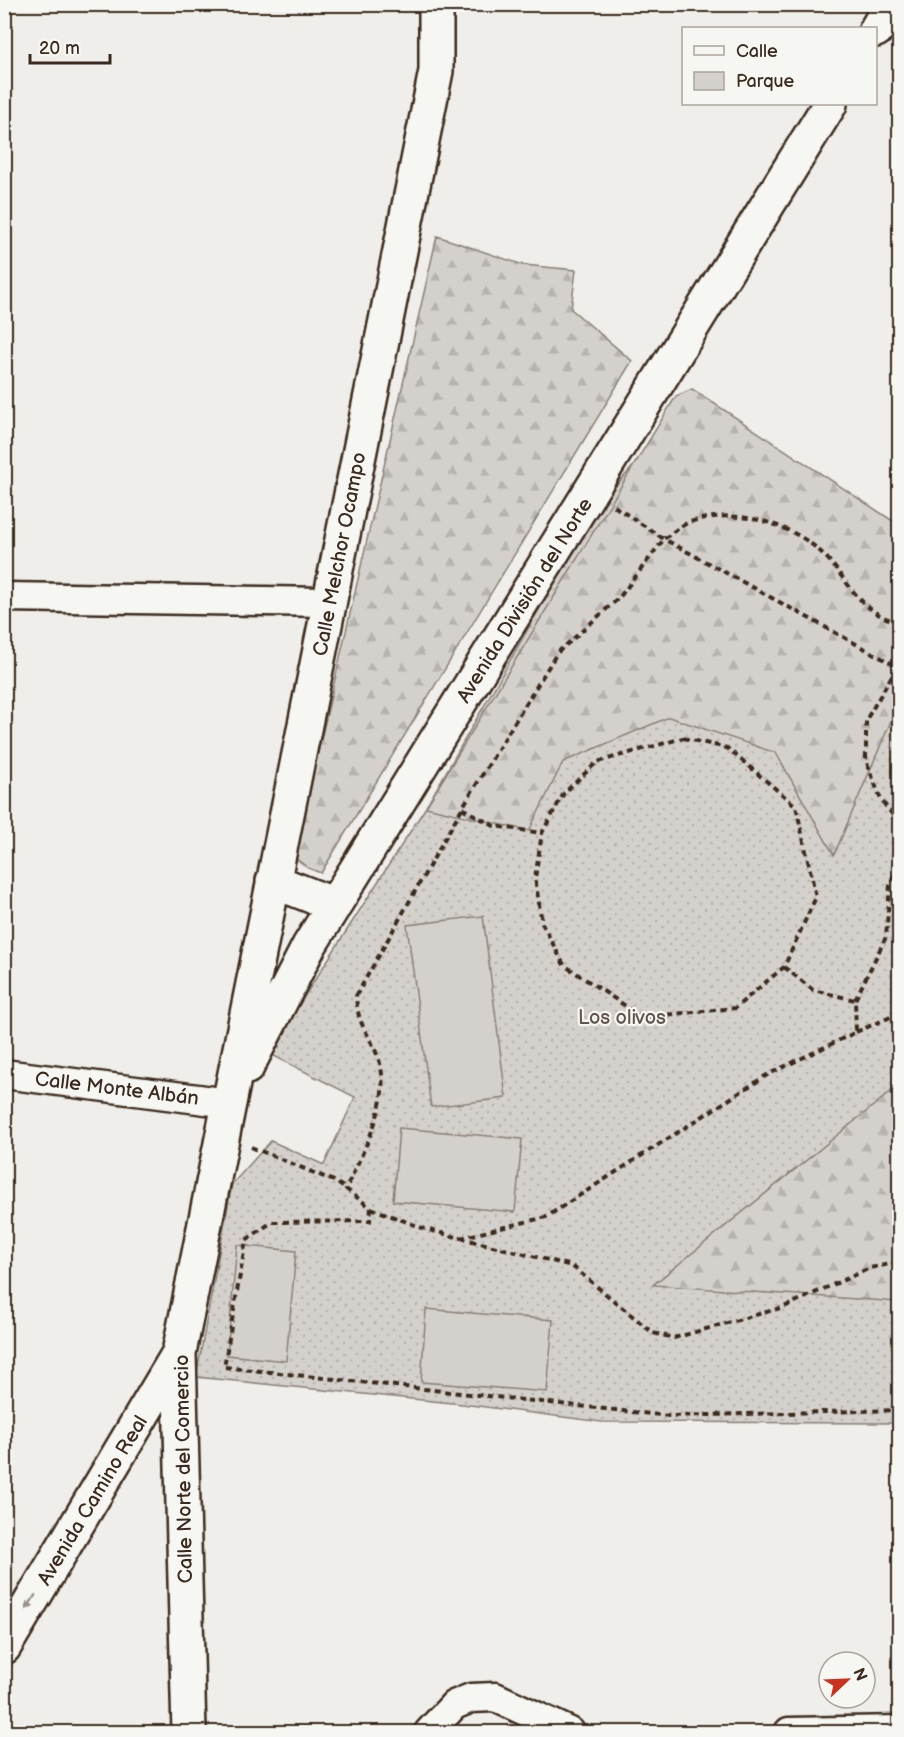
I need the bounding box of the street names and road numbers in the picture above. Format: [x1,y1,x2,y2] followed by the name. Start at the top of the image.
[308,450,372,658] street label: Calle Melchor Ocampo
[452,494,598,707] street label: Avenida División del Norte
[34,1067,200,1111] street label: Calle Monte Albán
[170,1354,198,1584] street label: Calle Norte del Comercio
[33,1411,153,1590] street label: Avenida Camino Real

